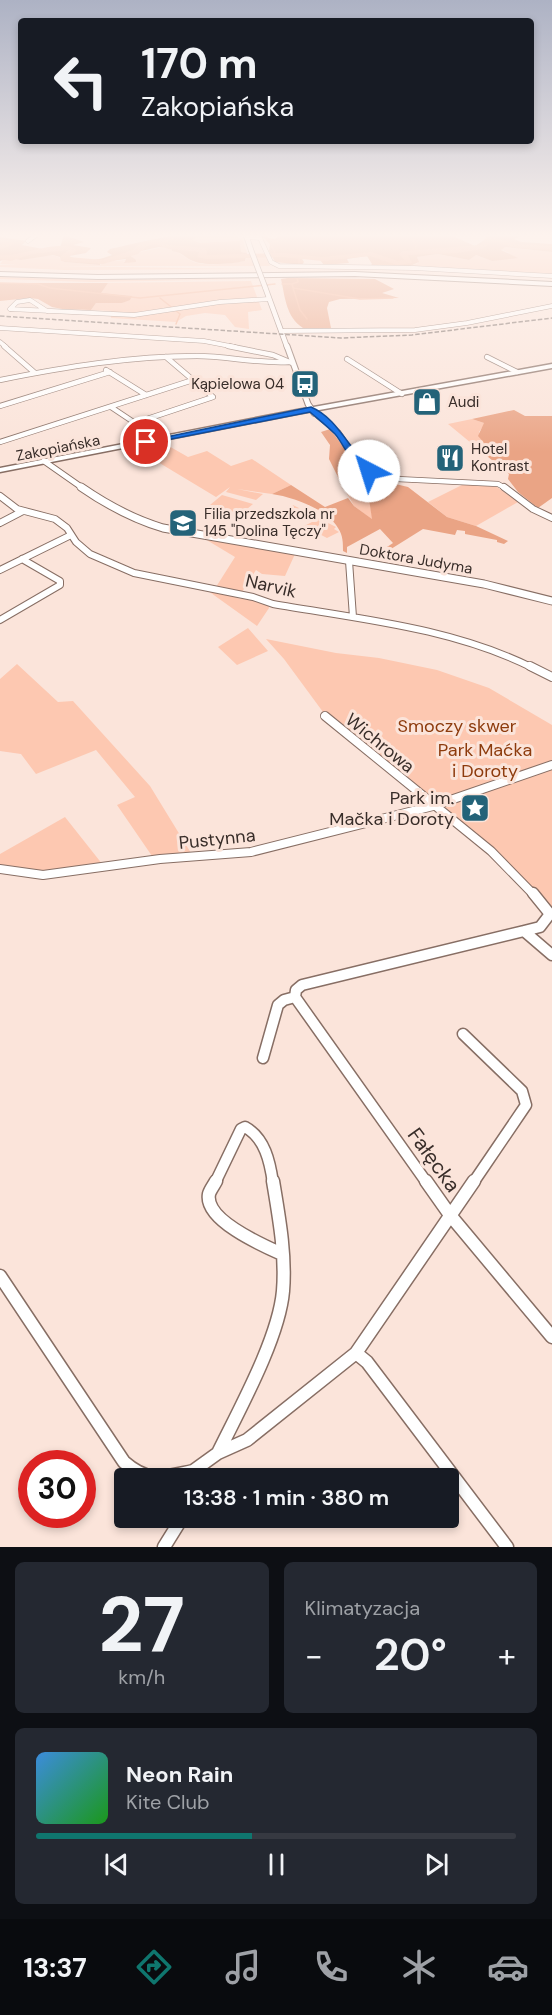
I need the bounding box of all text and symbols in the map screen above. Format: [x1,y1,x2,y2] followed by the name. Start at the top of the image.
[141,36,258,91] text: 170 m
[42,42,120,120] icon: left
[141,89,294,124] text: Zakopiańska
[289,368,321,400] bus stop icon: Kąpielowa 04
[191,374,284,394] place label: Kąpielowa 04
[411,386,443,418] shop icon: Audi
[448,392,479,412] place label: Audi
[120,416,171,467] pin
[129,425,162,458] icon: arrive
[14,430,102,466] street label: Zakopiańska
[337,439,401,503] position arrow
[471,439,530,476] place label: Hotel Kontrast
[434,442,466,474] restaurant icon: Hotel Kontrast
[204,504,335,541] place label: Filia przedszkola nr 145 "Dolina Tęczy"
[167,507,199,539] school or university icon: Filia przedszkola nr 145 "Dolina Tęczy"
[358,539,474,579] street label: Doktora Judyma
[243,568,299,604] street label: Narvik
[340,708,420,778] street label: Wichrowa
[398,714,517,738] park label: Smoczy skwer
[438,738,532,783] park label: Park Maćka i Doroty
[329,786,454,831] place label: Park im. Mačka i Doroty
[459,792,491,824] place icon: Park im. Mačka i Doroty
[177,823,257,855] street label: Pustynna
[401,1122,467,1198] street label: Fałęcka
[18,1450,96,1528] speed limit sign: 30
[184,1483,389,1512] text: 13:38 · 1 min · 380 m
[99,1574,185,1675] text: 27
[305,1595,420,1621] text: Klimatyzacja
[374,1625,447,1684] text: 20°
[305,1634,323,1677] text: −
[498,1634,516,1677] text: +
[118,1664,165,1690] text: km/h
[126,1760,233,1789] text: Neon Rain
[126,1789,210,1815] text: Kite Club
[100,1848,133,1881] icon: previous
[260,1848,293,1881] icon: pause
[420,1848,453,1881] icon: next
[133,1946,175,1988] icon: directions
[222,1946,264,1988] icon: music
[310,1946,352,1988] icon: phone
[398,1946,440,1988] icon: climate
[487,1946,529,1988] icon: car
[23,1950,87,1985] text: 13:37

